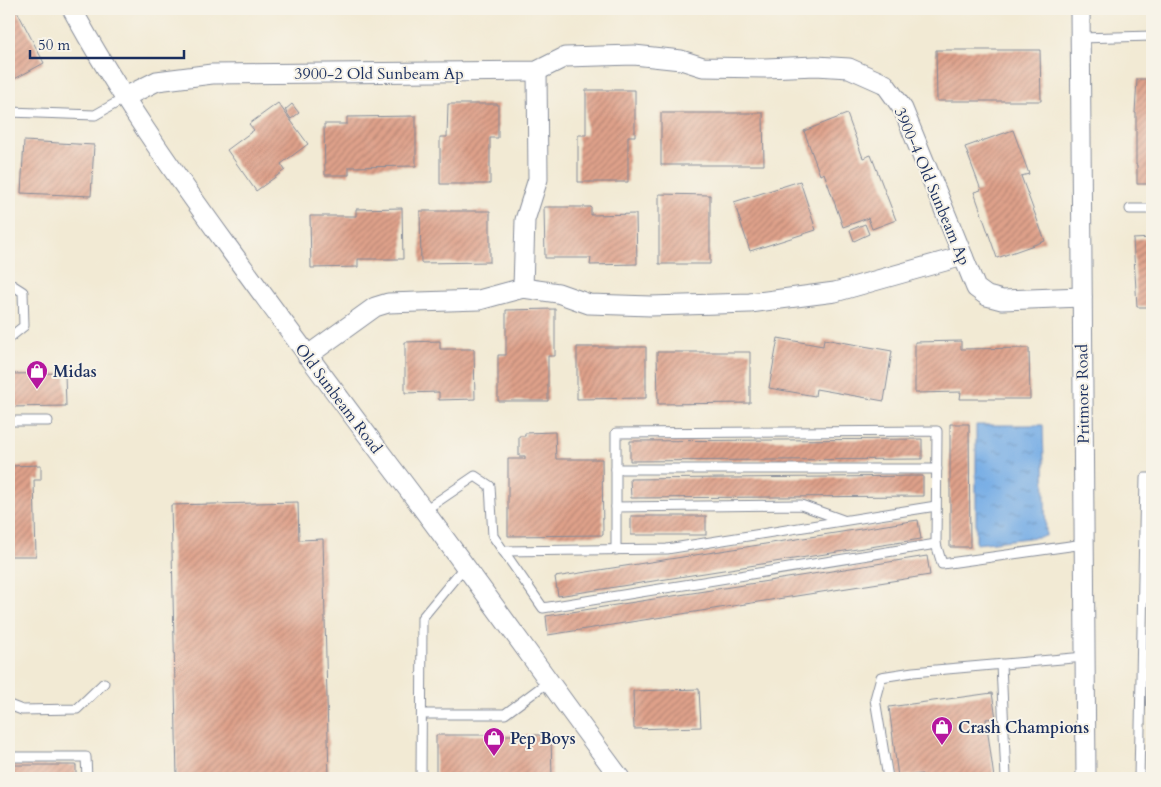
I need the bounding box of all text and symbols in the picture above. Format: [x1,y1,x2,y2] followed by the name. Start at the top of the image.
[30,28,184,60] scale bar
[38,35,70,55] text: 50 m
[294,63,464,85] street label: 3900-2 Old Sunbeam Ap
[889,104,975,269] street label: 3900-4 Old Sunbeam Ap
[290,339,387,458] street label: Old Sunbeam Road
[1071,344,1095,444] street label: Pritmore Road
[25,359,49,390] shop icon: Midas
[53,361,97,383] place label: Midas
[930,715,954,746] shop icon: Crash Champions
[958,717,1089,739] place label: Crash Champions
[482,726,506,757] shop icon: Pep Boys
[510,728,576,750] place label: Pep Boys

